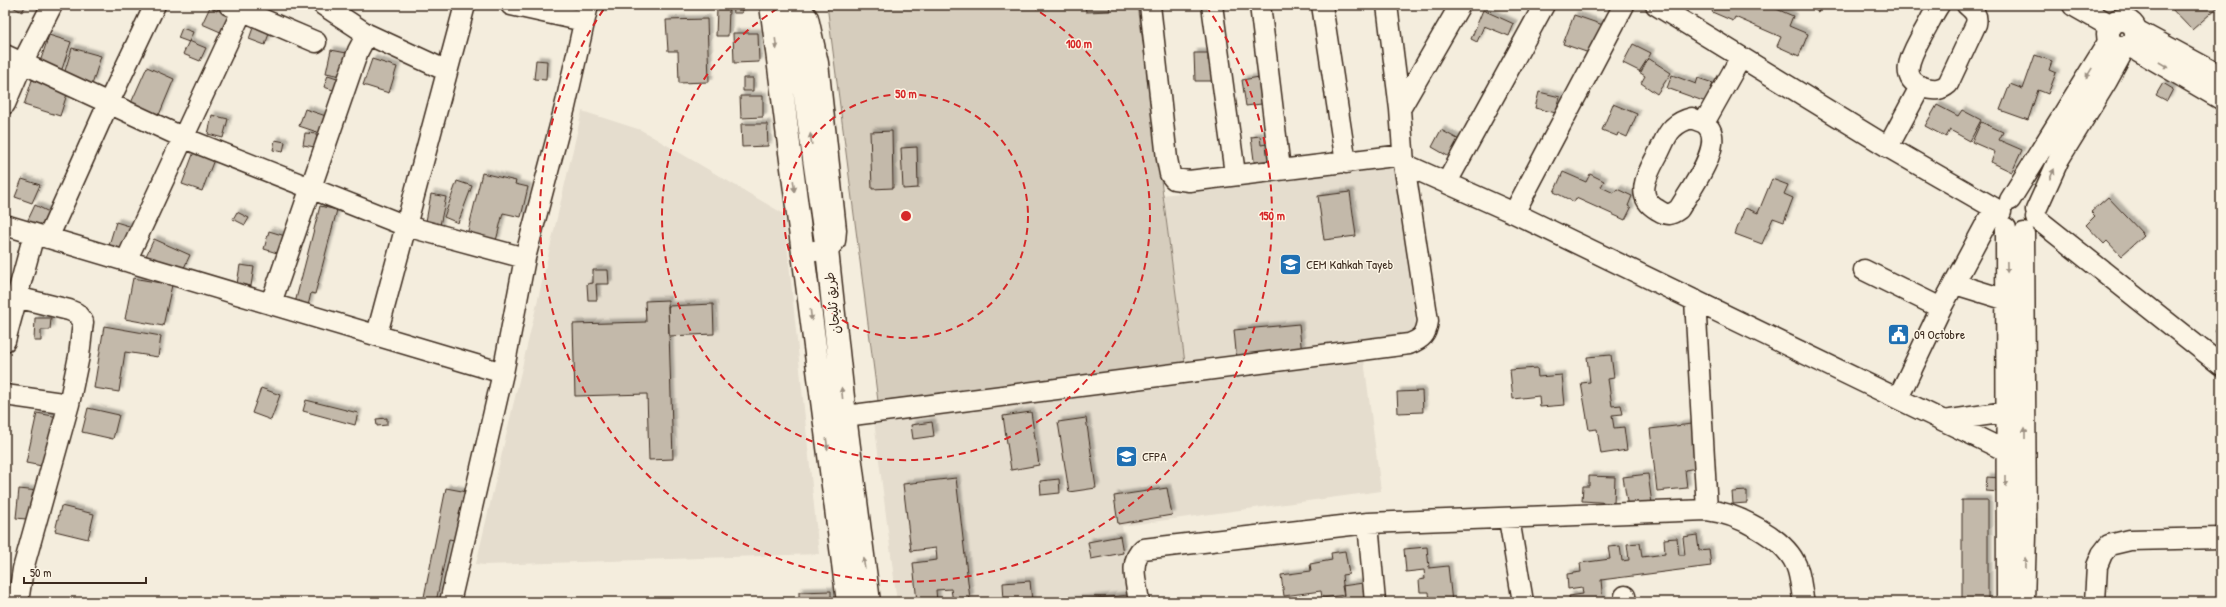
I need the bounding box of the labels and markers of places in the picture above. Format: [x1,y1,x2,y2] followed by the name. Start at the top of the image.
[899,209,913,223] centre of rings
[1277,251,1303,277] school or university icon: CEM Kahkah Tayeb
[1306,255,1393,273] place label: CEM Kahkah Tayeb
[1886,321,1912,347] public building icon: 09 Octobre
[1914,325,1965,343] place label: 09 Octobre
[1114,443,1140,469] school or university icon: CFPA
[1142,447,1167,465] place label: CFPA

